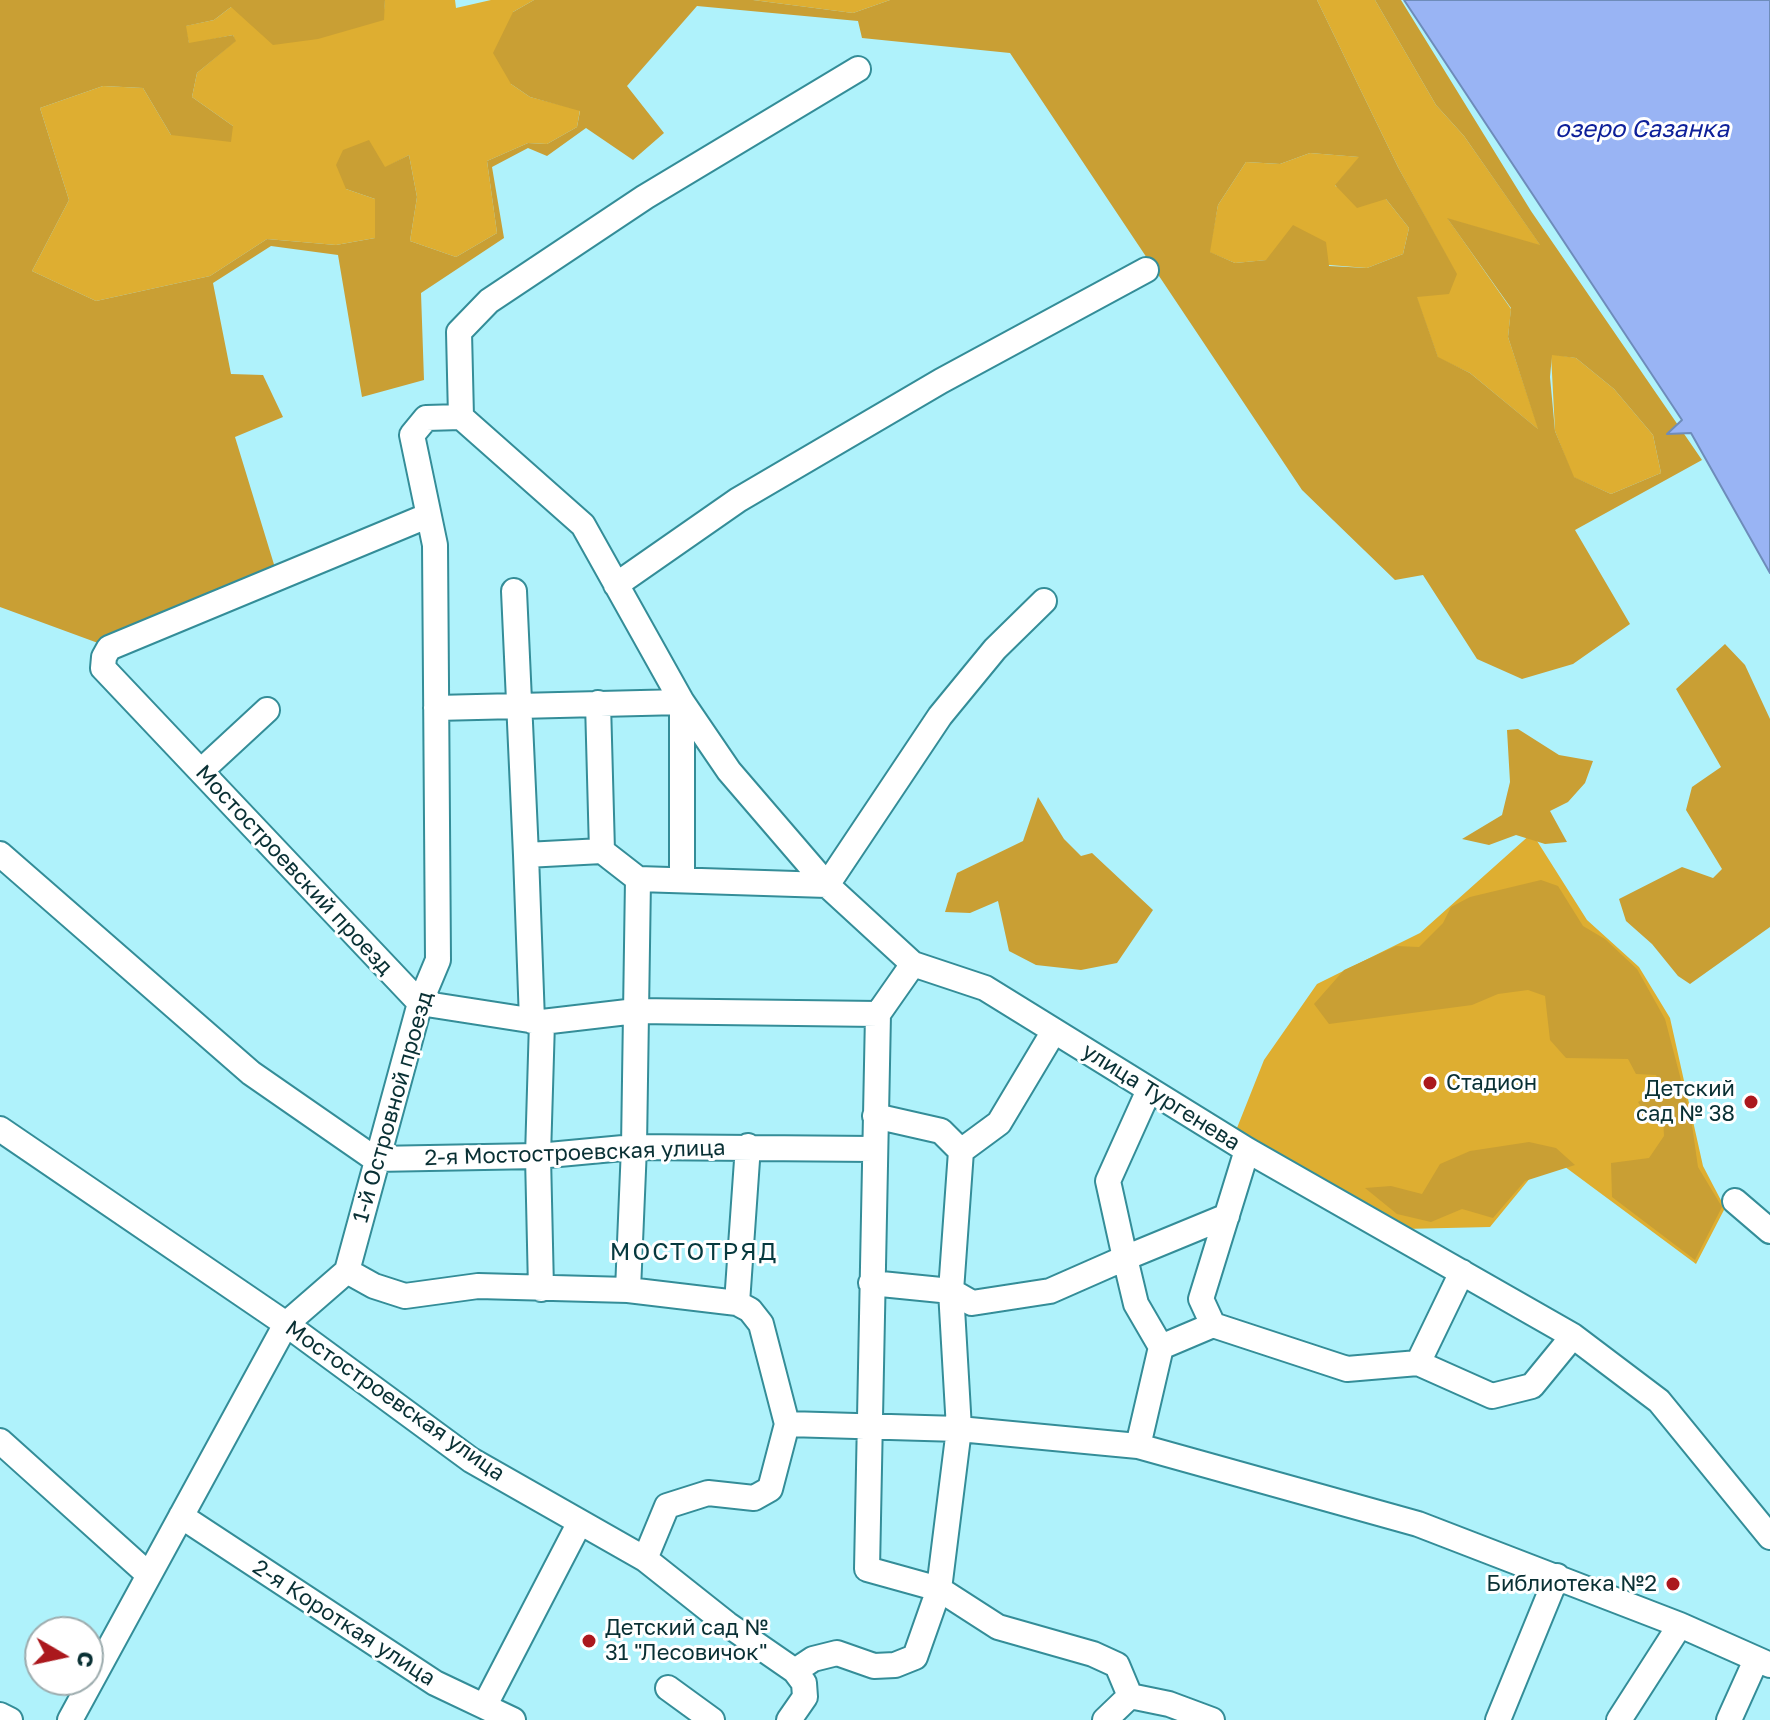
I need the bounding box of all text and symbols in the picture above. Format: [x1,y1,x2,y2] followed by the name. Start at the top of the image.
[1555,115,1729,143] water label: озеро Сазанка
[190,760,398,980] street label: Мостостроевский проезд
[347,988,439,1226] street label: 1-й Островной проезд
[1077,1038,1245,1156] street label: улица Тургенева
[1446,1070,1537,1096] place label: Стадион
[1421,1074,1439,1092] marker: Стадион
[1636,1076,1735,1128] place label: Детский сад № 38
[1742,1093,1760,1111] marker: Детский сад № 38
[424,1135,726,1171] street label: 2-я Мостостроевская улица
[610,1238,778,1266] district label: МОСТОТРЯД
[280,1315,510,1487] street label: Мостостроевская улица
[248,1554,440,1692] street label: 2-я Короткая улица
[1486,1571,1657,1597] place label: Библиотека №2
[1664,1575,1682,1593] marker: Библиотека №2
[605,1615,768,1666] place label: Детский сад № 31 "Лесовичок"
[24,1616,104,1696] north arrow
[580,1632,598,1650] marker: Детский сад № 31 "Лесовичок"
[72,1650,101,1669] text: С

